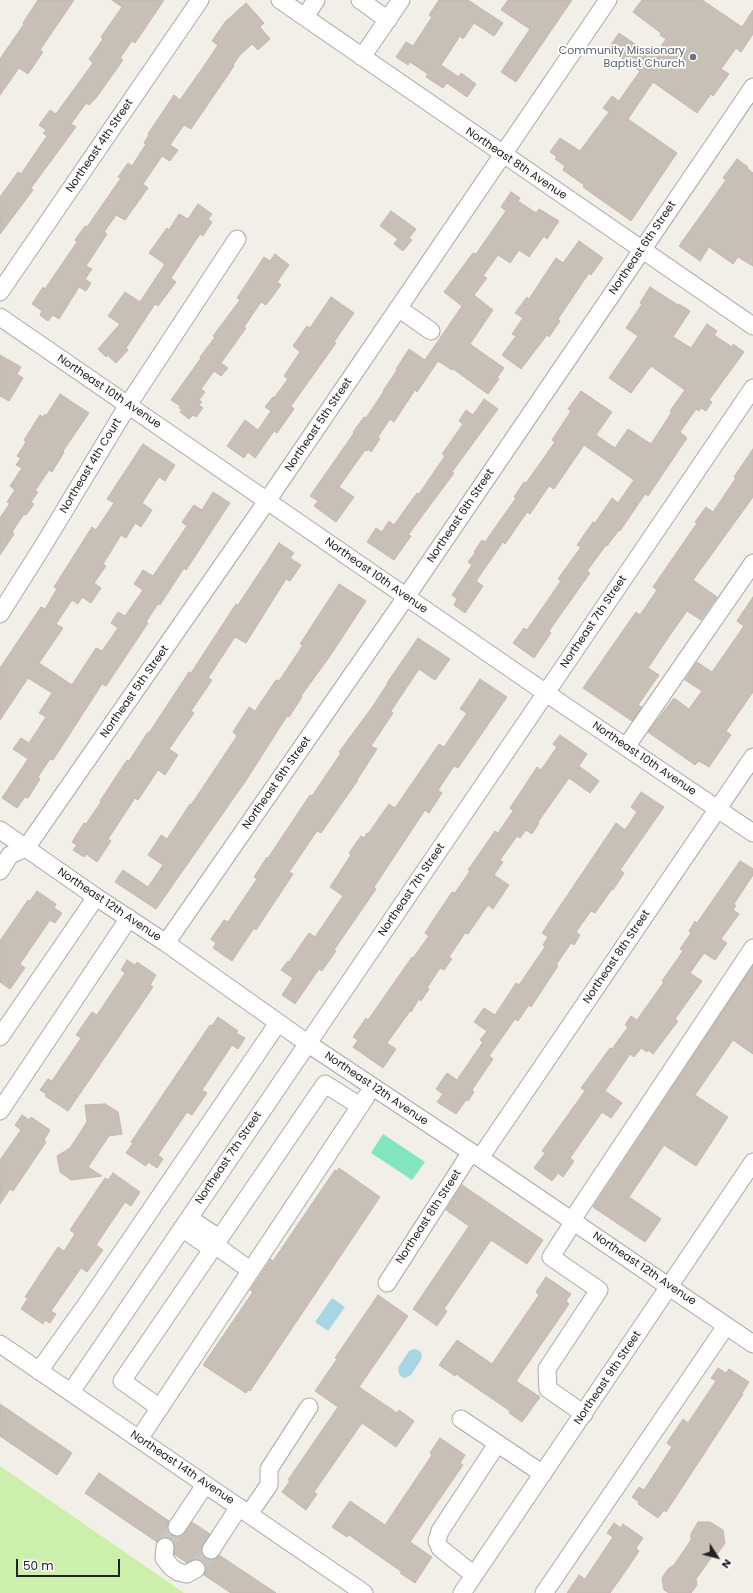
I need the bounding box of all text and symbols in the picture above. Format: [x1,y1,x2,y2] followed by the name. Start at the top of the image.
[559,44,685,70] place label: Community Missionary Baptist Church
[688,52,698,62] marker: Community Missionary Baptist Church
[64,97,136,195] street label: Northeast 4th Street
[463,125,569,203] street label: Northeast 8th Avenue
[607,199,679,297] street label: Northeast 6th Street
[55,352,163,432] street label: Northeast 10th Avenue
[283,376,355,474] street label: Northeast 5th Street
[57,416,125,516] street label: Northeast 4th Court
[425,467,497,565] street label: Northeast 6th Street
[322,535,430,617] street label: Northeast 10th Avenue
[558,573,630,671] street label: Northeast 7th Street
[98,643,172,741] street label: Northeast 5th Street
[590,719,698,799] street label: Northeast 10th Avenue
[240,734,314,832] street label: Northeast 6th Street
[376,841,448,939] street label: Northeast 7th Street
[55,865,163,945] street label: Northeast 12th Avenue
[581,908,653,1006] street label: Northeast 8th Street
[322,1049,430,1129] street label: Northeast 12th Avenue
[193,1109,265,1207] street label: Northeast 7th Street
[394,1167,464,1267] street label: Northeast 8th Street
[590,1229,698,1309] street label: Northeast 12th Avenue
[572,1329,644,1427] street label: Northeast 9th Street
[127,1428,237,1508] street label: Northeast 14th Avenue
[697,1537,737,1577] north arrow
[18,1551,122,1577] scale bar
[718,1556,736,1572] text: N
[23,1557,54,1574] text: 50 m

